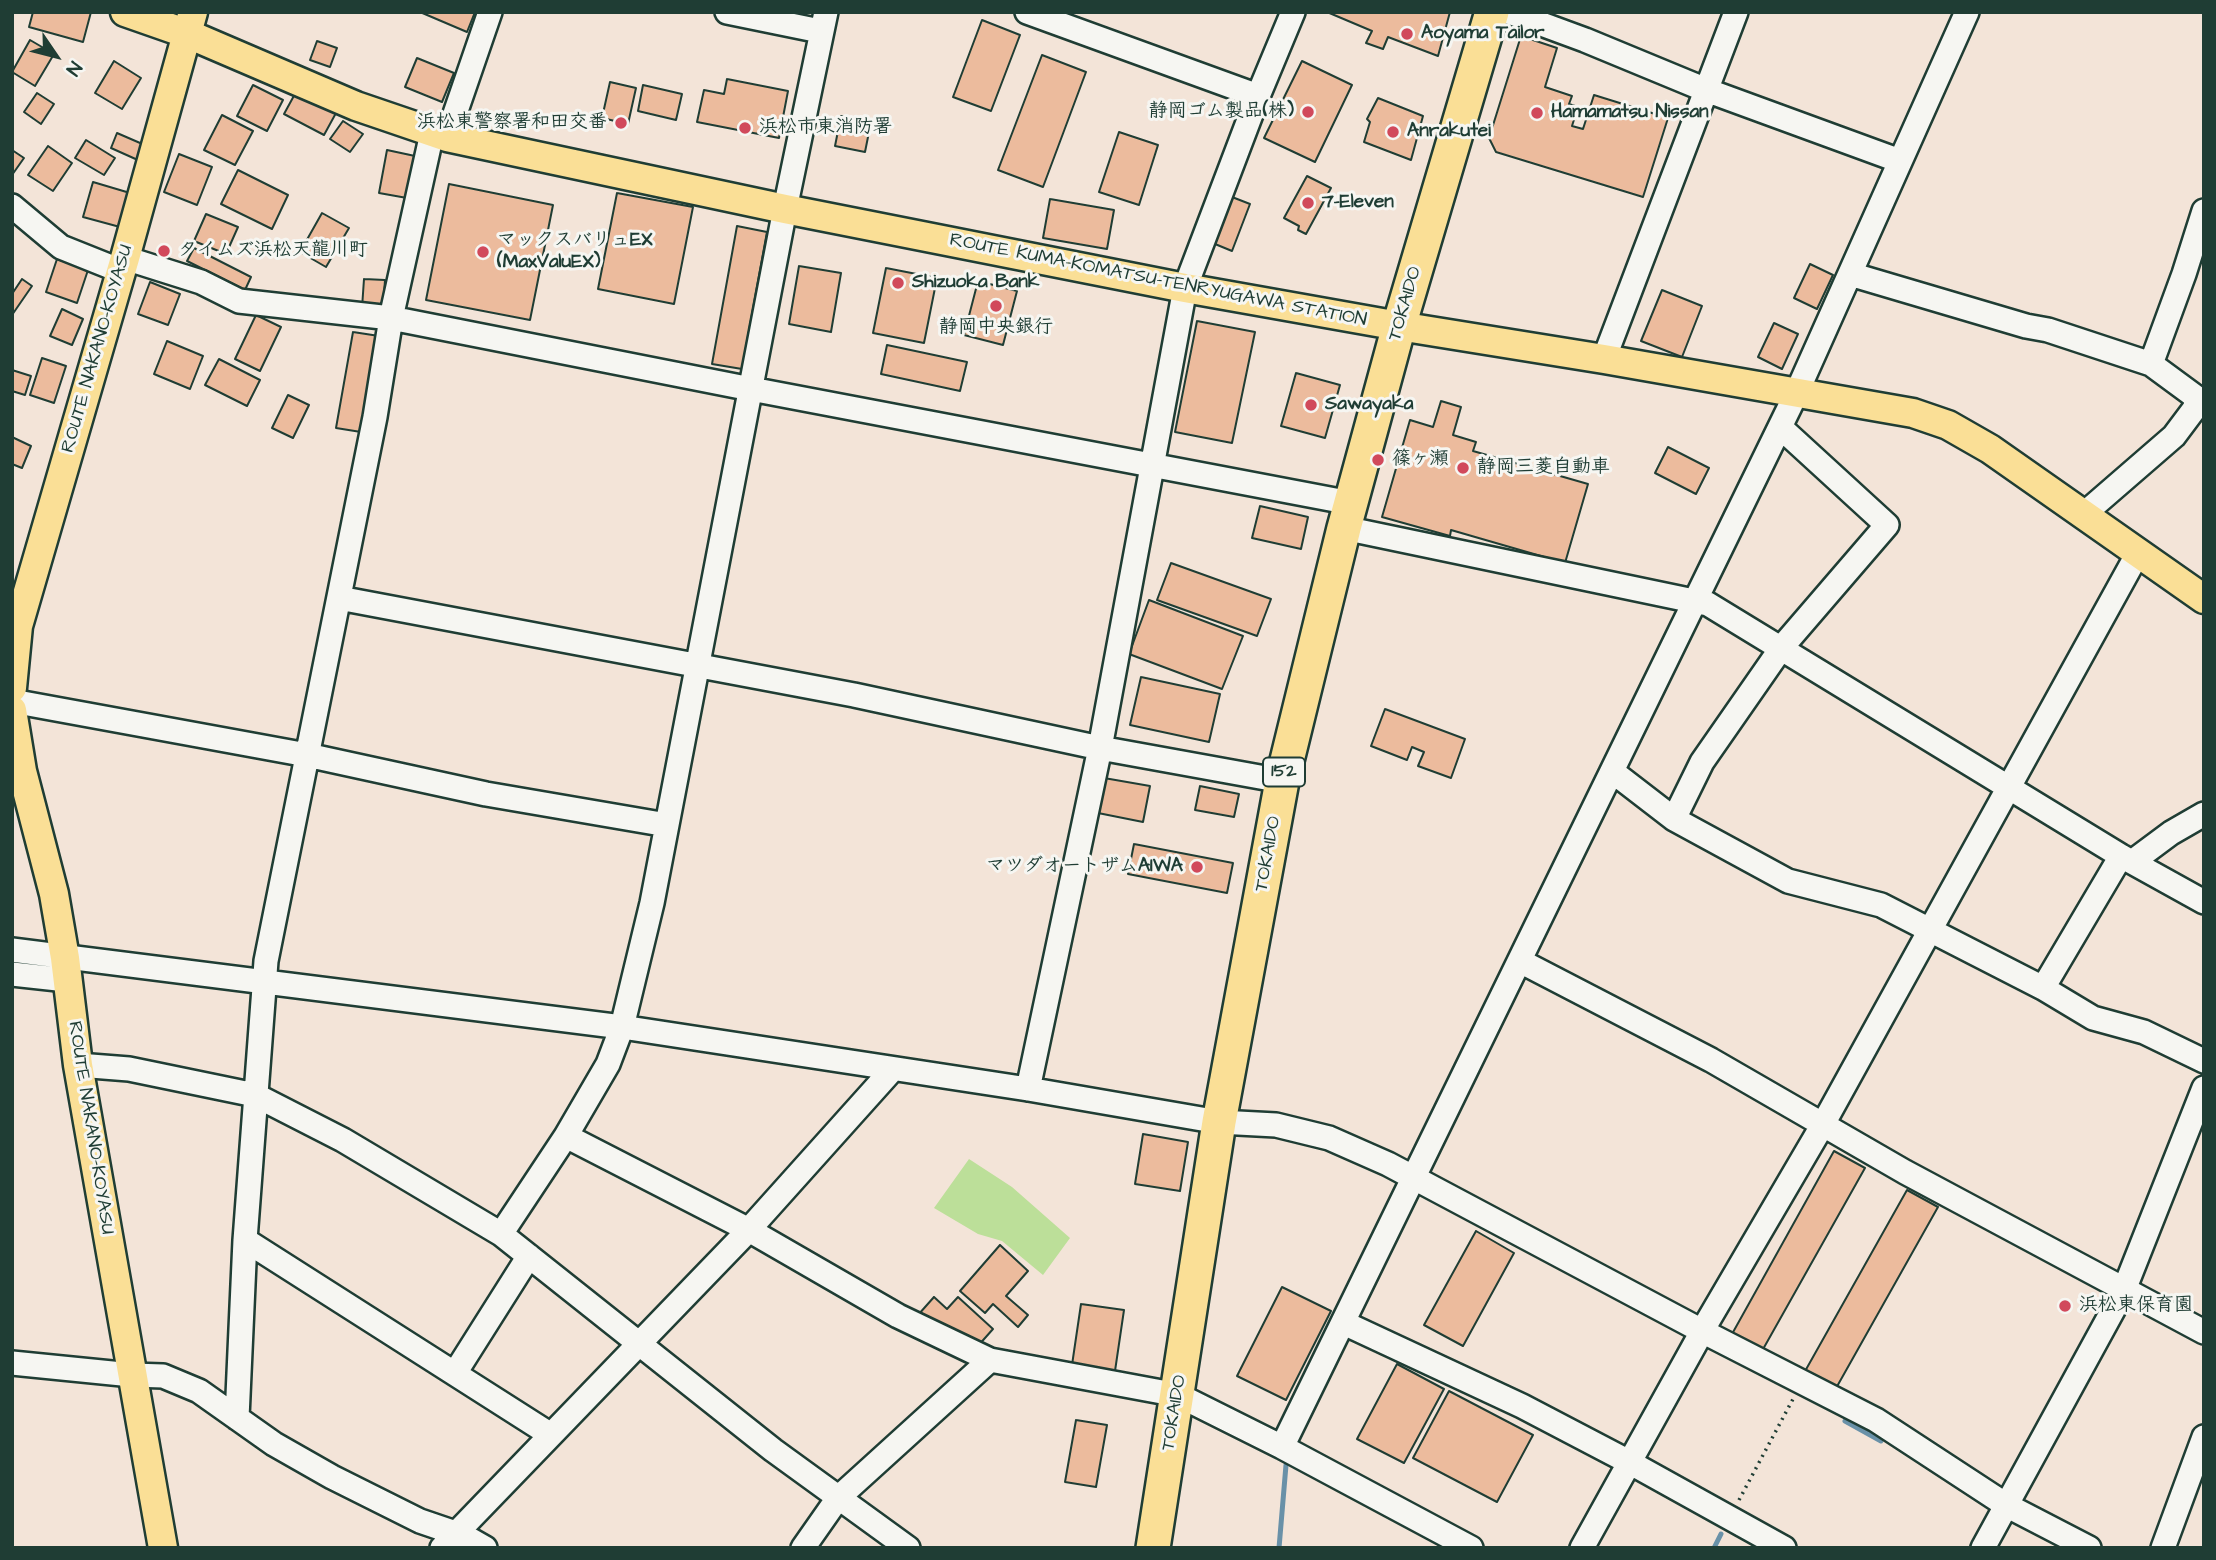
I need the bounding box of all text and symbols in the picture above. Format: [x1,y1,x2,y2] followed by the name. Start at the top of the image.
[21,21,91,91] north arrow
[1421,23,1545,45] place label: Aoyama Tailor
[1399,26,1415,42] marker: Aoyama Tailor
[59,56,88,81] text: N
[1149,101,1294,123] place label: 静岡ゴム製品(株)
[1551,102,1709,124] place label: Hamamatsu Nissan
[1300,104,1316,120] marker: 静岡ゴム製品(株)
[1529,105,1545,121] marker: Hamamatsu Nissan
[417,112,607,134] place label: 浜松東警察署和田交番
[613,115,629,131] marker: 浜松東警察署和田交番
[759,117,892,139] place label: 浜松市東消防署
[737,120,753,136] marker: 浜松市東消防署
[1407,121,1491,143] place label: Anrakutei
[1385,124,1401,140] marker: Anrakutei
[1322,192,1394,214] place label: 7-Eleven
[1300,195,1316,211] marker: 7-Eleven
[948,229,1368,333] street label: ROUTE KUMA-KOMATSU-TENRYUGAWA STATION
[497,230,653,274] place label: マックスバリュEX (MaxValuEX)
[178,240,368,262] place label: タイムズ浜松天龍川町
[57,242,139,456] street label: ROUTE NAKANO-KOYASU
[156,243,172,259] marker: タイムズ浜松天龍川町
[475,244,491,260] marker: マックスバリュEX (MaxValuEX)
[1385,264,1427,344] street label: TOKAIDO
[912,272,1040,294] place label: Shizuoka Bank
[890,275,906,291] marker: Shizuoka Bank
[988,298,1004,314] marker: 静岡中央銀行
[939,317,1053,339] place label: 静岡中央銀行
[1325,394,1413,416] place label: Sawayaka
[1303,397,1319,413] marker: Sawayaka
[1392,449,1449,471] place label: 篠ヶ瀬
[1370,452,1386,468] marker: 篠ヶ瀬
[1477,457,1610,479] place label: 静岡三菱自動車
[1455,460,1471,476] marker: 静岡三菱自動車
[1263,758,1305,786] road number: 152
[1251,815,1287,893] street label: TOKAIDO
[986,856,1183,878] place label: マツダオートザムAIWA
[1189,859,1205,875] marker: マツダオートザムAIWA
[62,1020,118,1236] street label: ROUTE NAKANO-KOYASU
[2079,1295,2193,1317] place label: 浜松東保育園
[2057,1298,2073,1314] marker: 浜松東保育園
[1158,1374,1192,1452] street label: TOKAIDO

